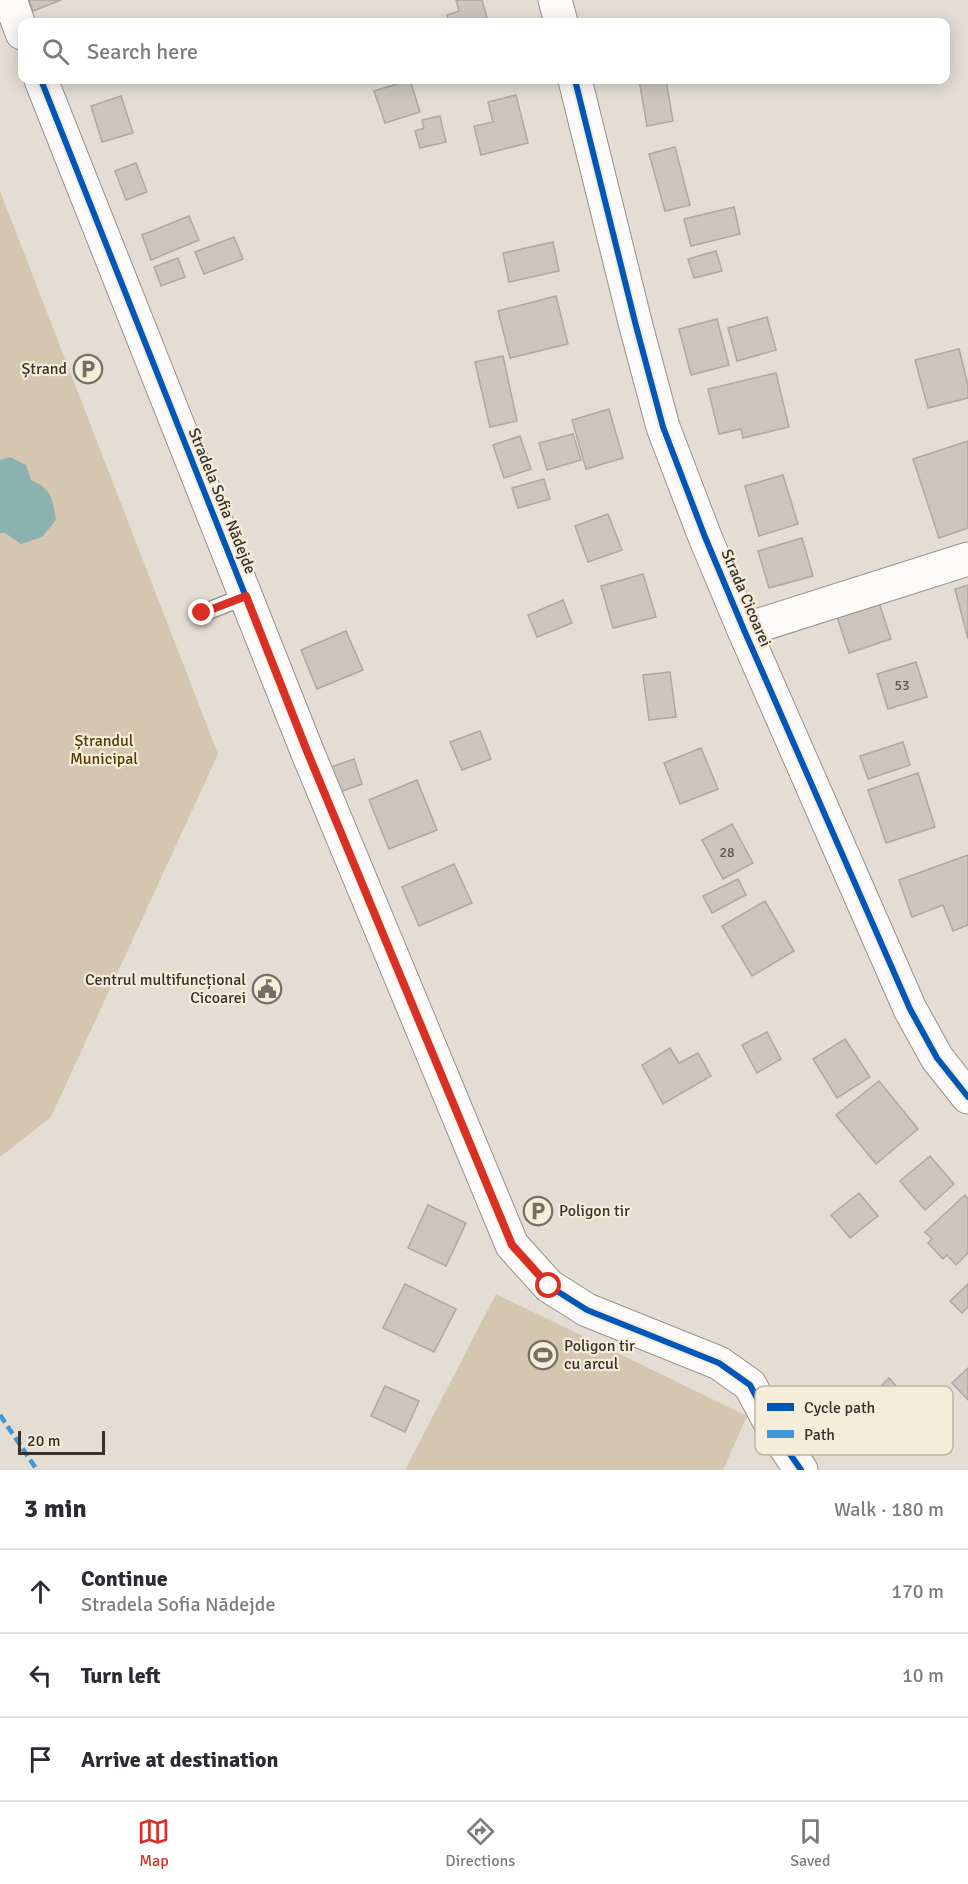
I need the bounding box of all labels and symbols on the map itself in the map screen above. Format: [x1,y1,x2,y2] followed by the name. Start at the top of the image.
[72,353,104,385] parking icon: Ștrand
[21,359,67,379] place label: Ștrand
[184,425,260,577] street label: Stradela Sofia Nădejde
[716,546,776,650] street label: Strada Cicoarei
[188,599,214,625] route end
[894,677,910,694] house number: 53
[70,731,138,769] park label: Ștrandul Municipal
[719,844,735,861] house number: 28
[85,970,246,1008] place label: Centrul multifuncțional Cicoarei
[251,973,283,1005] public building icon: Centrul multifuncțional Cicoarei
[522,1195,554,1227] parking icon: Poligon tir
[559,1201,630,1221] place label: Poligon tir
[535,1272,561,1298] route start
[564,1336,635,1374] place label: Poligon tir cu arcul
[527,1339,559,1371] sports icon: Poligon tir cu arcul
[755,1386,953,1455] legend
[804,1398,875,1418] text: Cycle path
[804,1425,835,1445] text: Path
[18,1428,105,1456] scale bar

